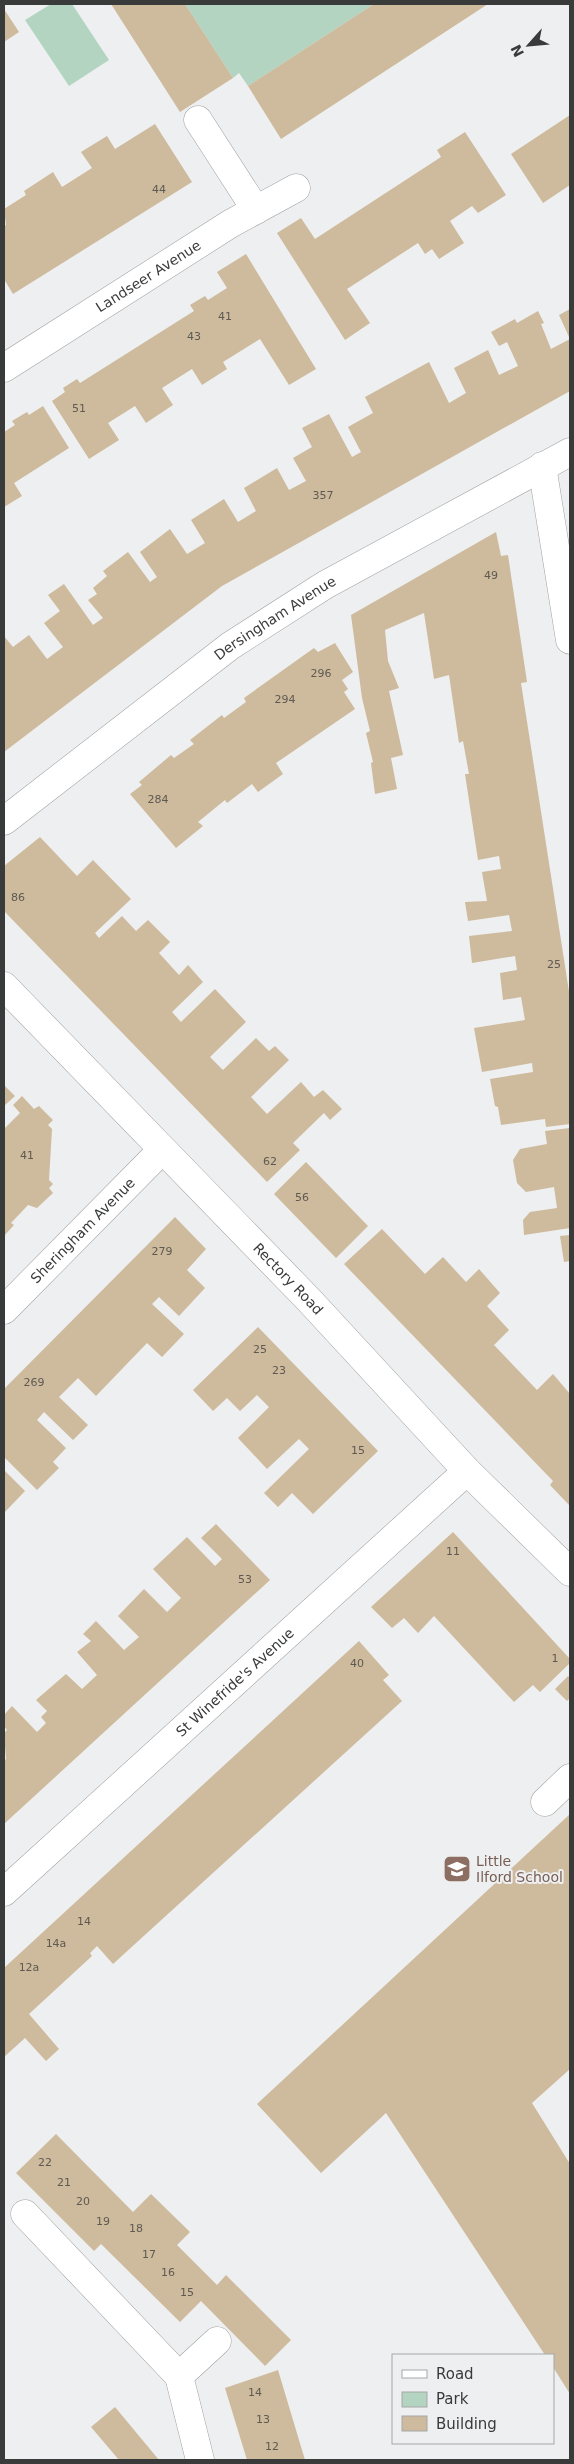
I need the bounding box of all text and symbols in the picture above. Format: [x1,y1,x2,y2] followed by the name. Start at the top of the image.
[504,20,554,70] north arrow
[508,42,527,60] text: N
[152,183,166,196] house number: 44
[93,237,204,315] street label: Landseer Avenue
[218,310,232,323] house number: 41
[187,330,201,343] house number: 43
[72,402,86,415] house number: 51
[313,489,334,502] house number: 357
[484,569,498,582] house number: 49
[211,573,339,663] street label: Dersingham Avenue
[311,667,332,680] house number: 296
[275,693,296,706] house number: 294
[148,793,169,806] house number: 284
[11,891,25,904] house number: 86
[547,958,561,971] house number: 25
[20,1149,34,1162] house number: 41
[263,1155,277,1168] house number: 62
[27,1174,138,1286] street label: Sheringham Avenue
[295,1191,309,1204] house number: 56
[250,1240,326,1318] street label: Rectory Road
[152,1245,173,1258] house number: 279
[253,1343,267,1356] house number: 25
[272,1364,286,1377] house number: 23
[24,1376,45,1389] house number: 269
[351,1444,365,1457] house number: 15
[446,1545,460,1558] house number: 11
[238,1573,252,1586] house number: 53
[173,1625,297,1740] street label: St Winefride's Avenue
[552,1652,559,1665] house number: 1
[350,1657,364,1670] house number: 40
[476,1853,563,1885] place label: Little Ilford School
[442,1854,472,1884] school or university icon: Little Ilford School
[77,1915,91,1928] house number: 14
[46,1937,66,1950] house number: 14a
[19,1961,39,1974] house number: 12a
[38,2156,52,2169] house number: 22
[57,2176,71,2189] house number: 21
[76,2195,90,2208] house number: 20
[96,2215,110,2228] house number: 19
[129,2222,143,2235] house number: 18
[142,2248,156,2261] house number: 17
[161,2266,175,2279] house number: 16
[180,2286,194,2299] house number: 15
[392,2354,554,2444] legend
[436,2365,474,2383] text: Road
[248,2386,262,2399] house number: 14
[436,2390,469,2408] text: Park
[256,2413,270,2426] house number: 13
[436,2415,497,2433] text: Building
[265,2440,279,2453] house number: 12

